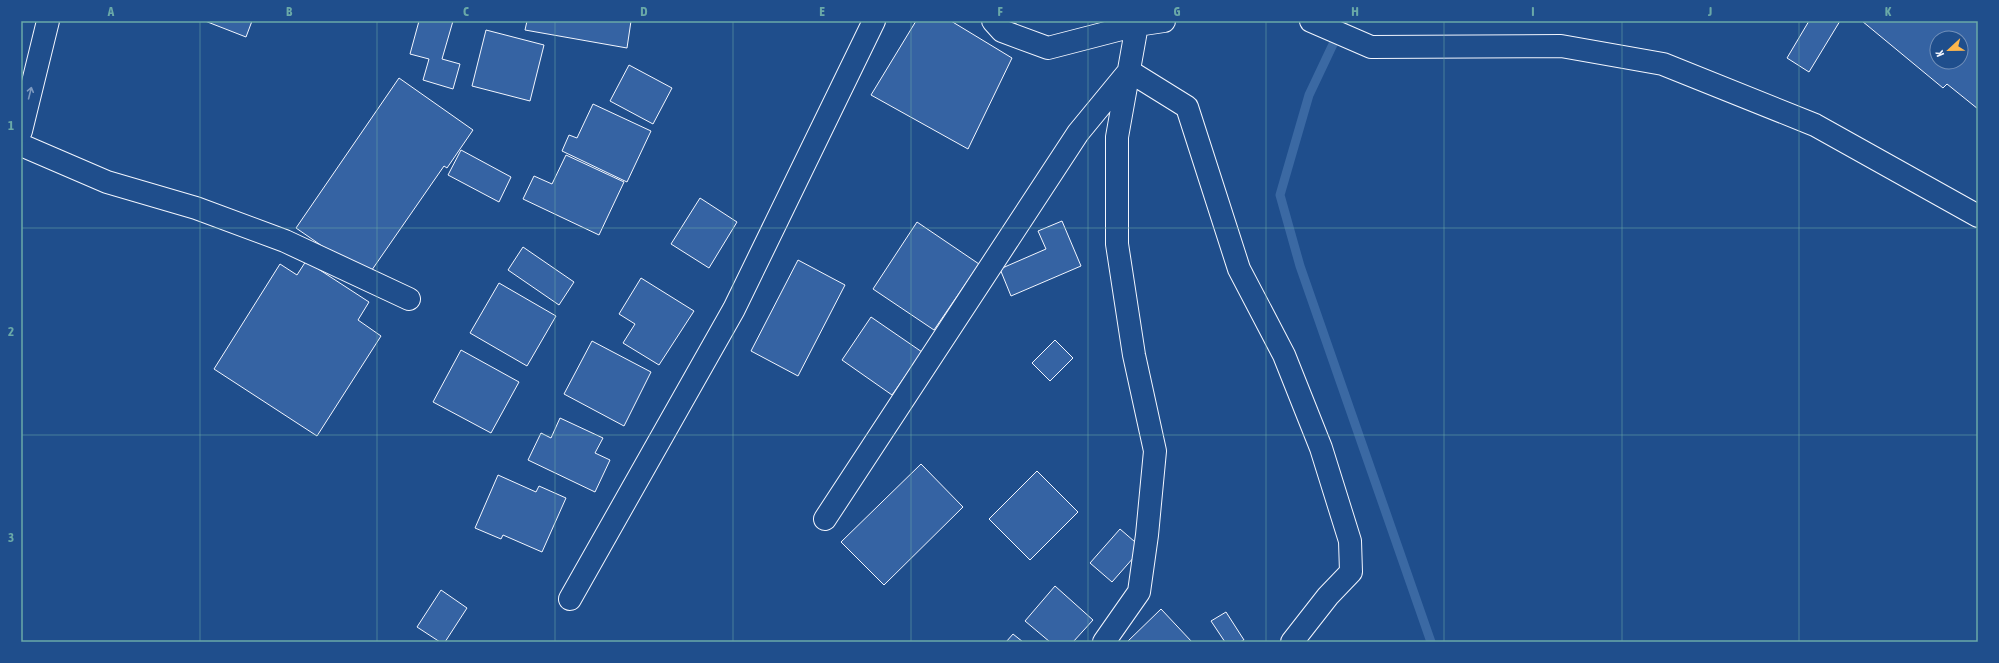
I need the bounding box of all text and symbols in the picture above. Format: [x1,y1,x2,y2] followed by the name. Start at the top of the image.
[107,4,115,19] text: A
[286,4,293,19] text: B
[463,4,469,19] text: C
[640,4,648,19] text: D
[819,4,825,19] text: E
[997,4,1003,19] text: F
[1174,4,1181,19] text: G
[1351,4,1359,19] text: H
[1531,4,1535,19] text: I
[1707,4,1712,19] text: J
[1885,4,1892,19] text: K
[1929,30,1969,70] north arrow
[1933,48,1946,58] text: K
[27,87,35,100] one-way arrow
[8,118,14,133] text: 1
[8,324,14,339] text: 2
[8,530,14,545] text: 3

